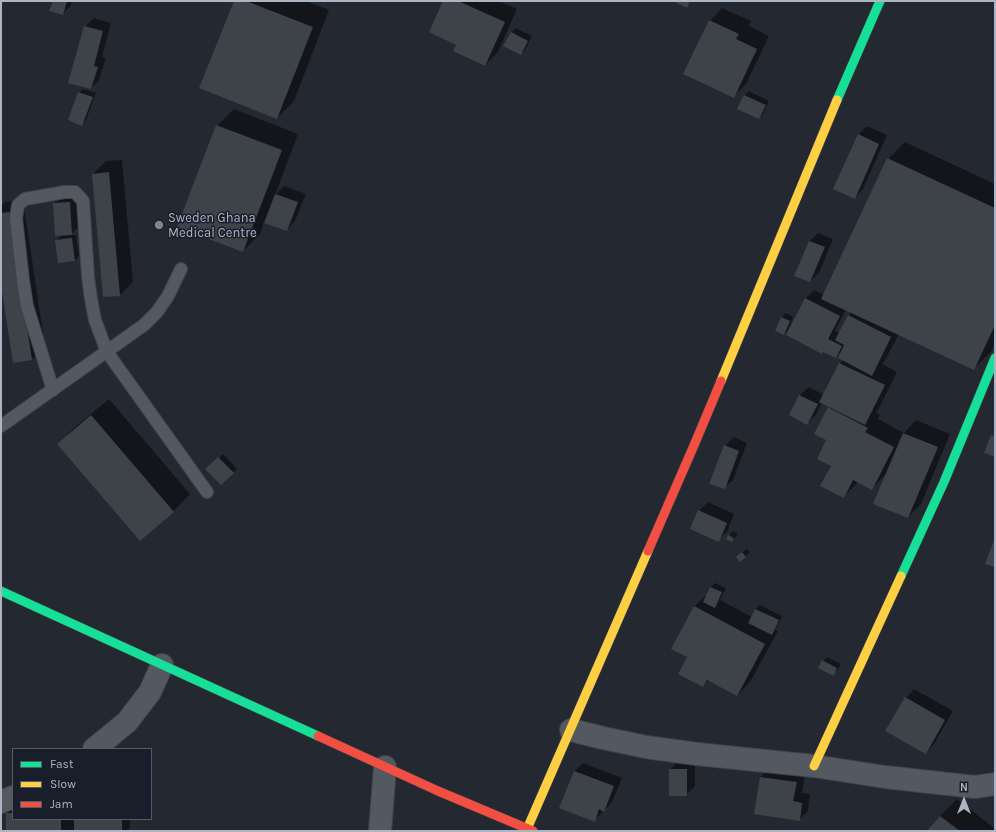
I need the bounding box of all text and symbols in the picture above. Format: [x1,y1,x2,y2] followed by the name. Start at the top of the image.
[168,210,257,241] place label: Sweden Ghana Medical Centre
[153,219,165,231] marker: Sweden Ghana Medical Centre
[12,748,152,820] legend
[50,757,73,771] text: Fast
[50,777,76,791] text: Slow
[944,780,984,820] north arrow
[960,781,968,794] text: N
[50,797,73,811] text: Jam

